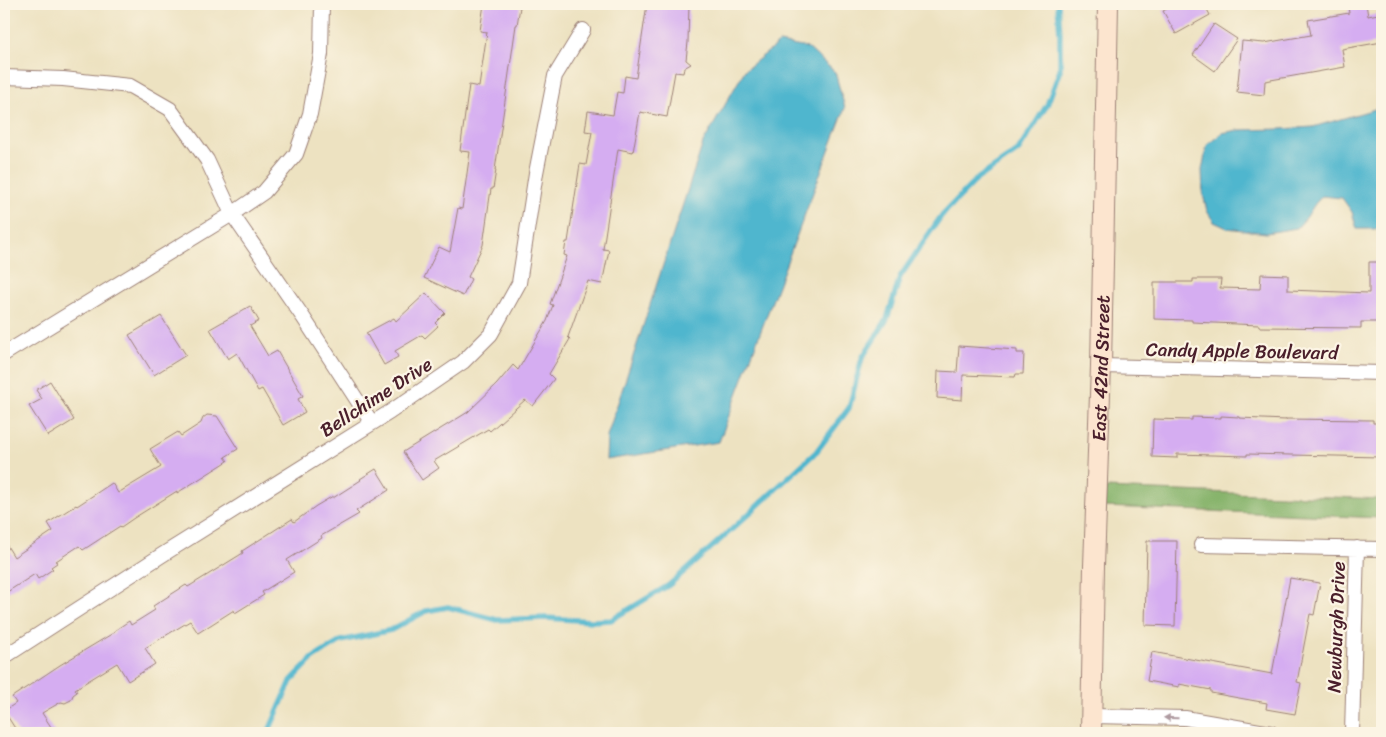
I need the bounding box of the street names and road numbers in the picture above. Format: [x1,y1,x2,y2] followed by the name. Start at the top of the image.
[1082,295,1119,442] street label: East 42nd Street
[1146,333,1340,369] street label: Candy Apple Boulevard
[313,348,439,446] street label: Bellchime Drive
[1317,560,1355,693] street label: Newburgh Drive

